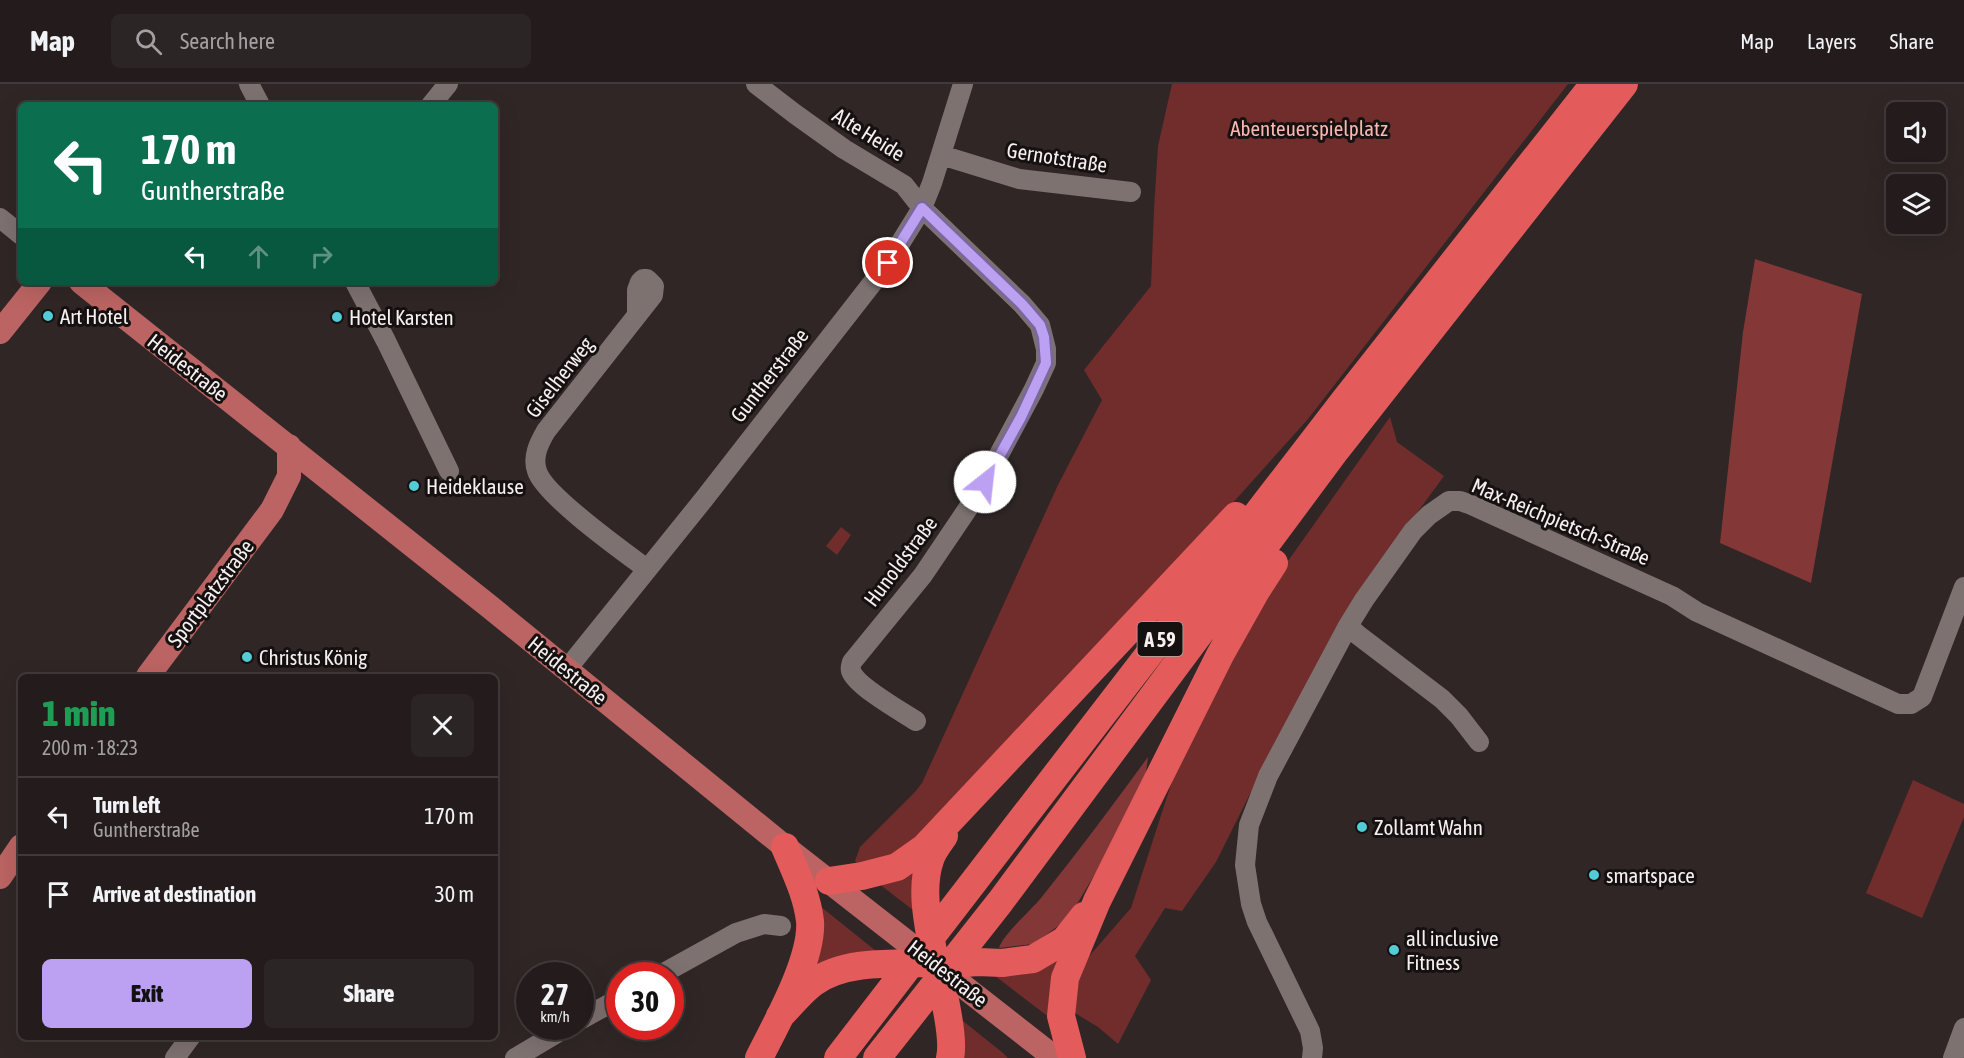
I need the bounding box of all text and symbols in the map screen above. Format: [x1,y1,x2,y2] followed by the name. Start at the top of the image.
[111,14,531,68] search box
[30,25,75,57] text: Map
[132,25,165,58] icon: search
[180,28,275,54] text: Search here
[1740,29,1774,53] text: Map
[1807,29,1857,53] text: Layers
[1890,29,1934,53] text: Share
[1886,102,1946,234] map controls
[1886,102,1946,162] button: sound
[829,103,909,165] street label: Alte Heide
[1230,116,1388,140] park label: Abenteuerspielplatz
[141,125,236,173] text: 170 m
[42,126,120,204] icon: left
[1005,137,1109,177] street label: Gernotstraße
[1886,174,1946,234] button: layers
[141,175,285,206] text: Guntherstraße
[862,237,913,288] pin
[179,240,212,273] icon: left
[242,240,275,273] icon: ahead
[305,240,338,273] icon: right
[871,246,904,279] icon: arrive
[60,304,129,328] place label: Art Hotel
[349,305,454,329] place label: Hotel Karsten
[41,309,55,323] marker: Art Hotel
[330,310,344,324] marker: Hotel Karsten
[725,324,813,426] street label: Guntherstraße
[143,328,233,406] street label: Heidestraße
[520,332,598,422] street label: Giselherweg
[953,450,1017,514] position arrow
[1468,473,1654,569] street label: Max-Reichpietsch-Straße
[426,474,524,498] place label: Heideklause
[407,479,421,493] marker: Heideklause
[858,511,942,611] street label: Hunoldstraße
[162,535,258,651] street label: Sportplatzstraße
[1138,622,1182,656] road number: A 59
[524,631,612,709] street label: Heidestraße
[259,645,367,669] place label: Christus König
[240,650,254,664] marker: Christus König
[42,692,116,734] text: 1 min
[411,694,474,757] button: close
[42,736,138,759] text: 200 m · 18:23
[93,792,160,818] text: Turn left
[42,800,75,833] icon: left
[424,803,474,829] text: 170 m
[1374,815,1483,839] place label: Zollamt Wahn
[93,818,200,841] text: Guntherstraße
[1355,820,1369,834] marker: Zollamt Wahn
[1606,863,1695,887] place label: smartspace
[1587,868,1601,882] marker: smartspace
[42,878,75,911] icon: arrive
[93,881,256,907] text: Arrive at destination
[434,881,474,907] text: 30 m
[1406,926,1498,974] place label: all inclusive Fitness
[903,934,993,1012] street label: Heidestraße
[1387,943,1401,957] marker: all inclusive Fitness
[42,959,252,1028] button: Exit
[264,959,474,1028] button: Share
[606,962,684,1040] speed limit sign: 30
[541,977,569,1011] text: 27
[540,1008,570,1025] text: km/h

